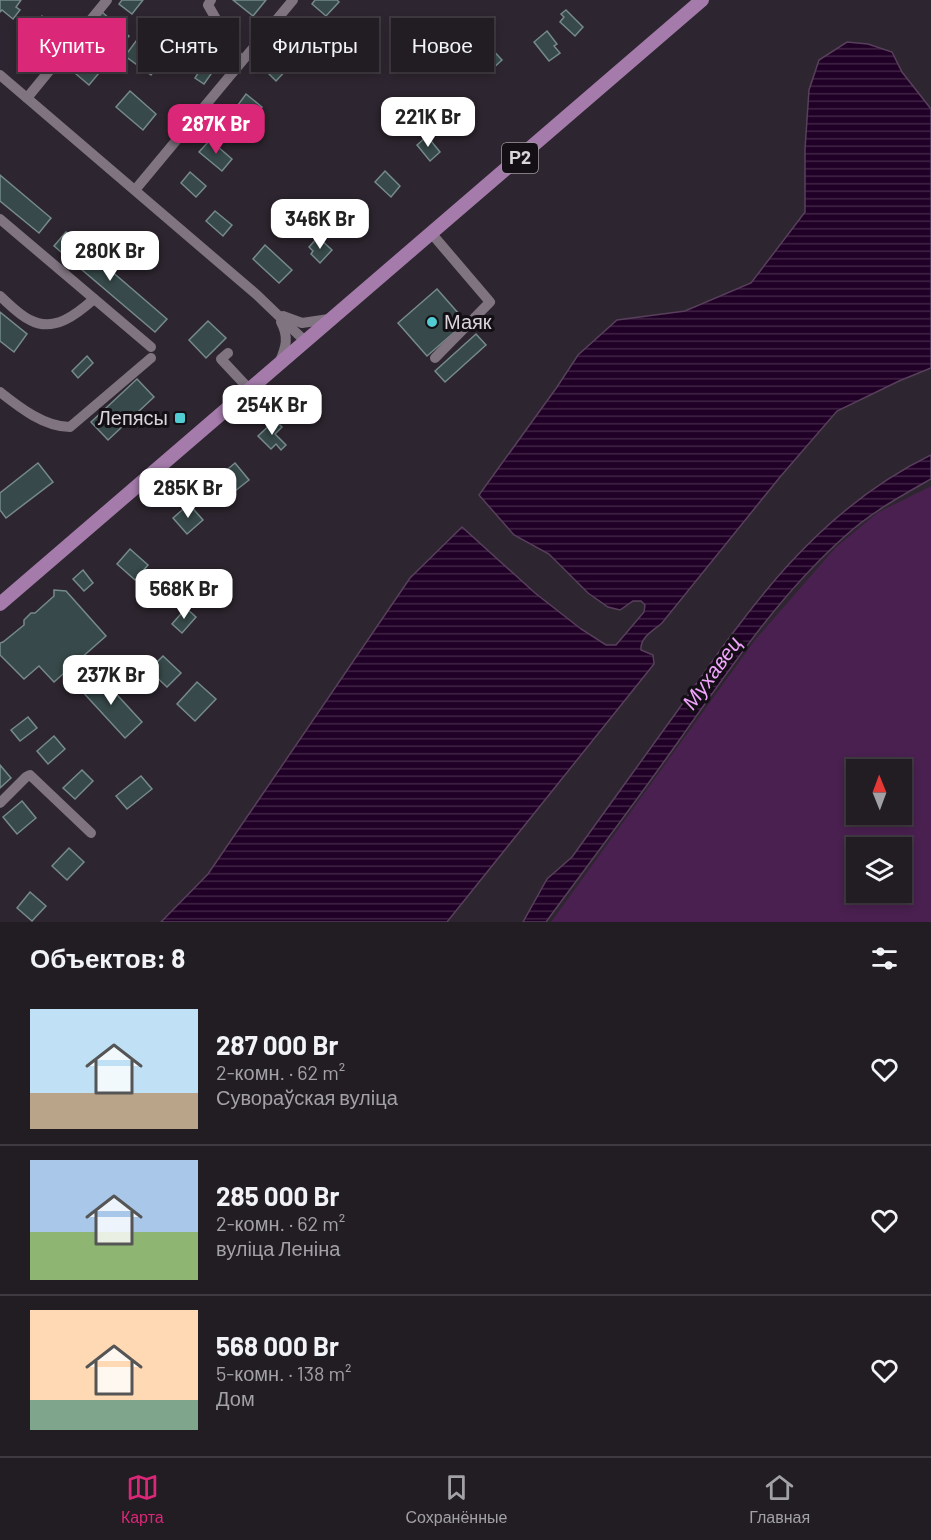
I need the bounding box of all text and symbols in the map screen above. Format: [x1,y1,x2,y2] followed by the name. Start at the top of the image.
[18,18,126,72] chip: Купить
[138,18,239,72] chip: Снять
[251,18,379,72] chip: Фильтры
[391,18,494,72] chip: Новое
[373,97,483,148] pin: 221K Br
[161,104,271,155] pin: 287K Br
[395,104,461,128] text: 221K Br
[182,111,250,135] text: 287K Br
[502,143,538,173] road number: Р2
[265,199,375,250] pin: 346K Br
[285,206,355,230] text: 346K Br
[55,231,165,282] pin: 280K Br
[75,238,145,262] text: 280K Br
[444,309,492,333] place label: Маяк
[425,315,439,329] marker: Маяк
[217,385,327,436] pin: 254K Br
[237,392,307,416] text: 254K Br
[98,405,168,429] place label: Лепясы
[173,411,187,425] marker: Лепясы
[133,468,243,519] pin: 285K Br
[153,475,223,499] text: 285K Br
[129,569,239,620] pin: 568K Br
[150,576,218,600] text: 568K Br
[676,631,746,714] water label: Мухавец
[56,655,166,706] pin: 237K Br
[77,662,145,686] text: 237K Br
[846,759,912,825] north arrow
[846,759,912,903] map controls
[846,837,912,903] button: layers
[30,942,185,973] text: Объектов: 8
[868,942,901,975] icon: filters
[216,1029,338,1060] text: 287 000 Br
[78,1033,150,1105] icon: home
[868,1053,901,1086] icon: heart
[216,1060,345,1084] text: 2-комн. · 62 m²
[216,1085,398,1109] text: Сувораўская вуліца
[216,1180,340,1211] text: 285 000 Br
[78,1184,150,1256] icon: home
[868,1204,901,1237] icon: heart
[216,1211,345,1235] text: 2-комн. · 62 m²
[216,1236,340,1260] text: вуліца Леніна
[216,1330,339,1361] text: 568 000 Br
[78,1334,150,1406] icon: home
[868,1354,901,1387] icon: heart
[216,1361,352,1385] text: 5-комн. · 138 m²
[216,1386,255,1410] text: Дом
[121,1471,164,1527] tab: Карта
[406,1471,507,1527] tab: Сохранённые
[749,1471,810,1527] tab: Главная

